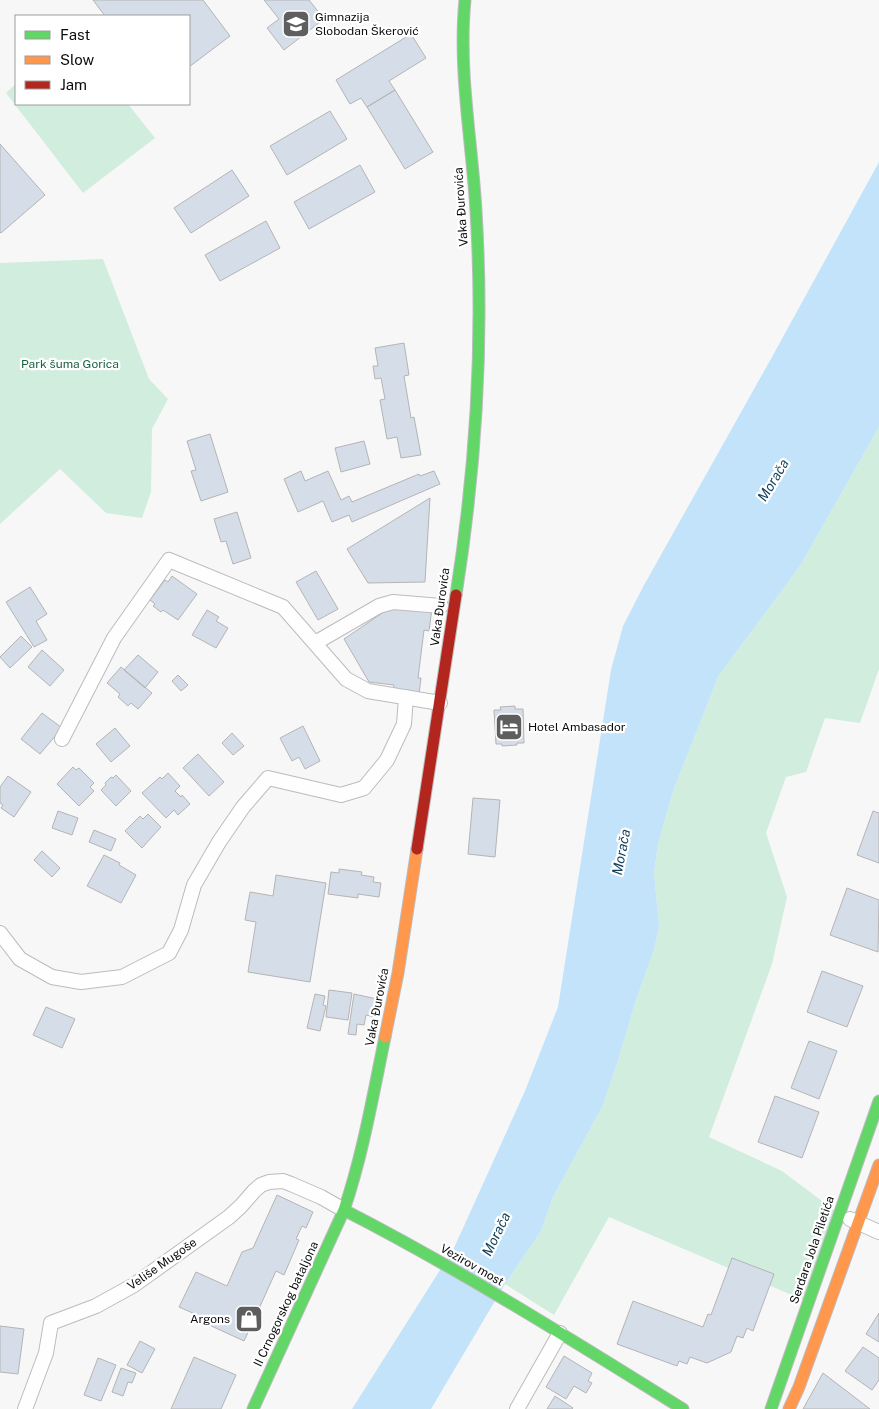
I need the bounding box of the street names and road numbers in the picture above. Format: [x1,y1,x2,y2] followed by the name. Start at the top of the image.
[451,167,471,247] street label: Vaka Đurovića
[428,567,452,647] street label: Vaka Đurovića
[363,967,391,1047] street label: Vaka Đurovića
[787,1194,837,1306] street label: Serdara Jola Piletića
[125,1235,199,1293] street label: Veliše Mugoše
[251,1239,321,1369] street label: II Crnogorskog bataljona
[438,1241,506,1289] street label: Vezirov most

